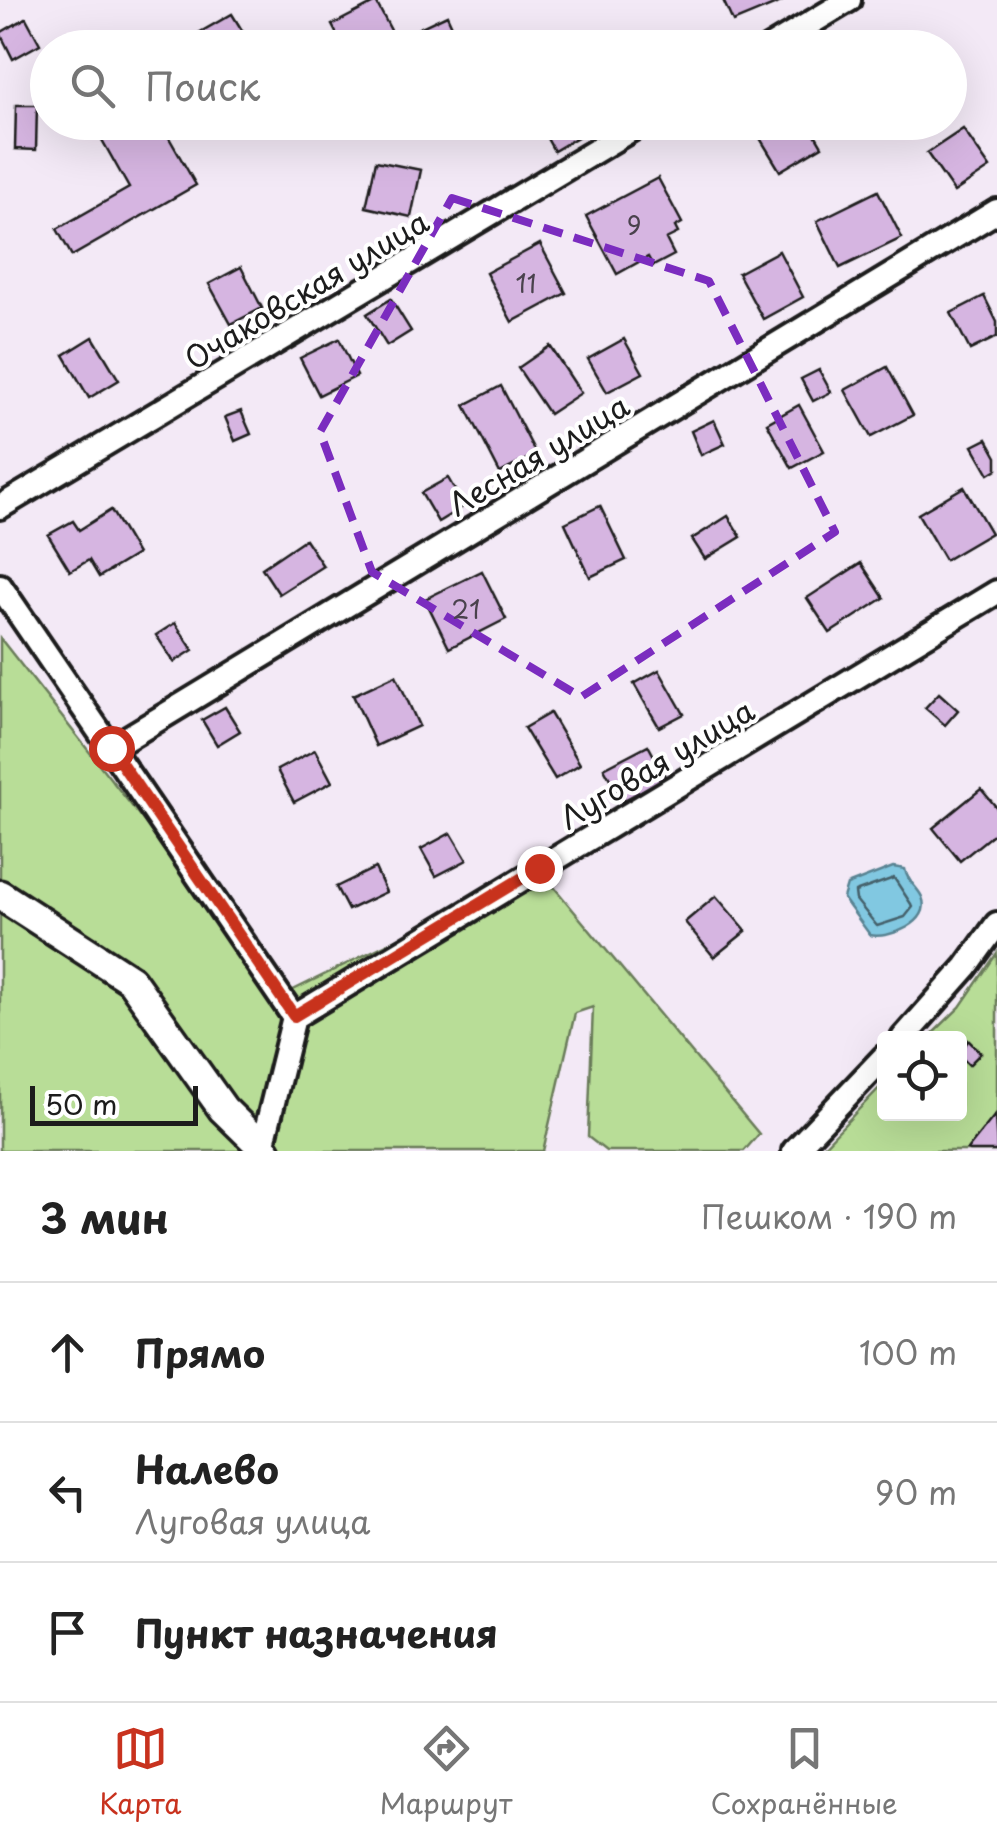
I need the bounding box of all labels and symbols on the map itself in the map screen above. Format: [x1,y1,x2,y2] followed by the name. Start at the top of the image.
[176,198,437,380] street label: Очаковская улица
[627,206,641,244] house number: 9
[516,264,536,302] house number: 11
[439,382,637,526] street label: Лесная улица
[452,590,480,628] house number: 21
[550,687,762,839] street label: Луговая улица
[89,726,135,772] route start
[517,846,563,892] route end
[30,1081,198,1126] scale bar

